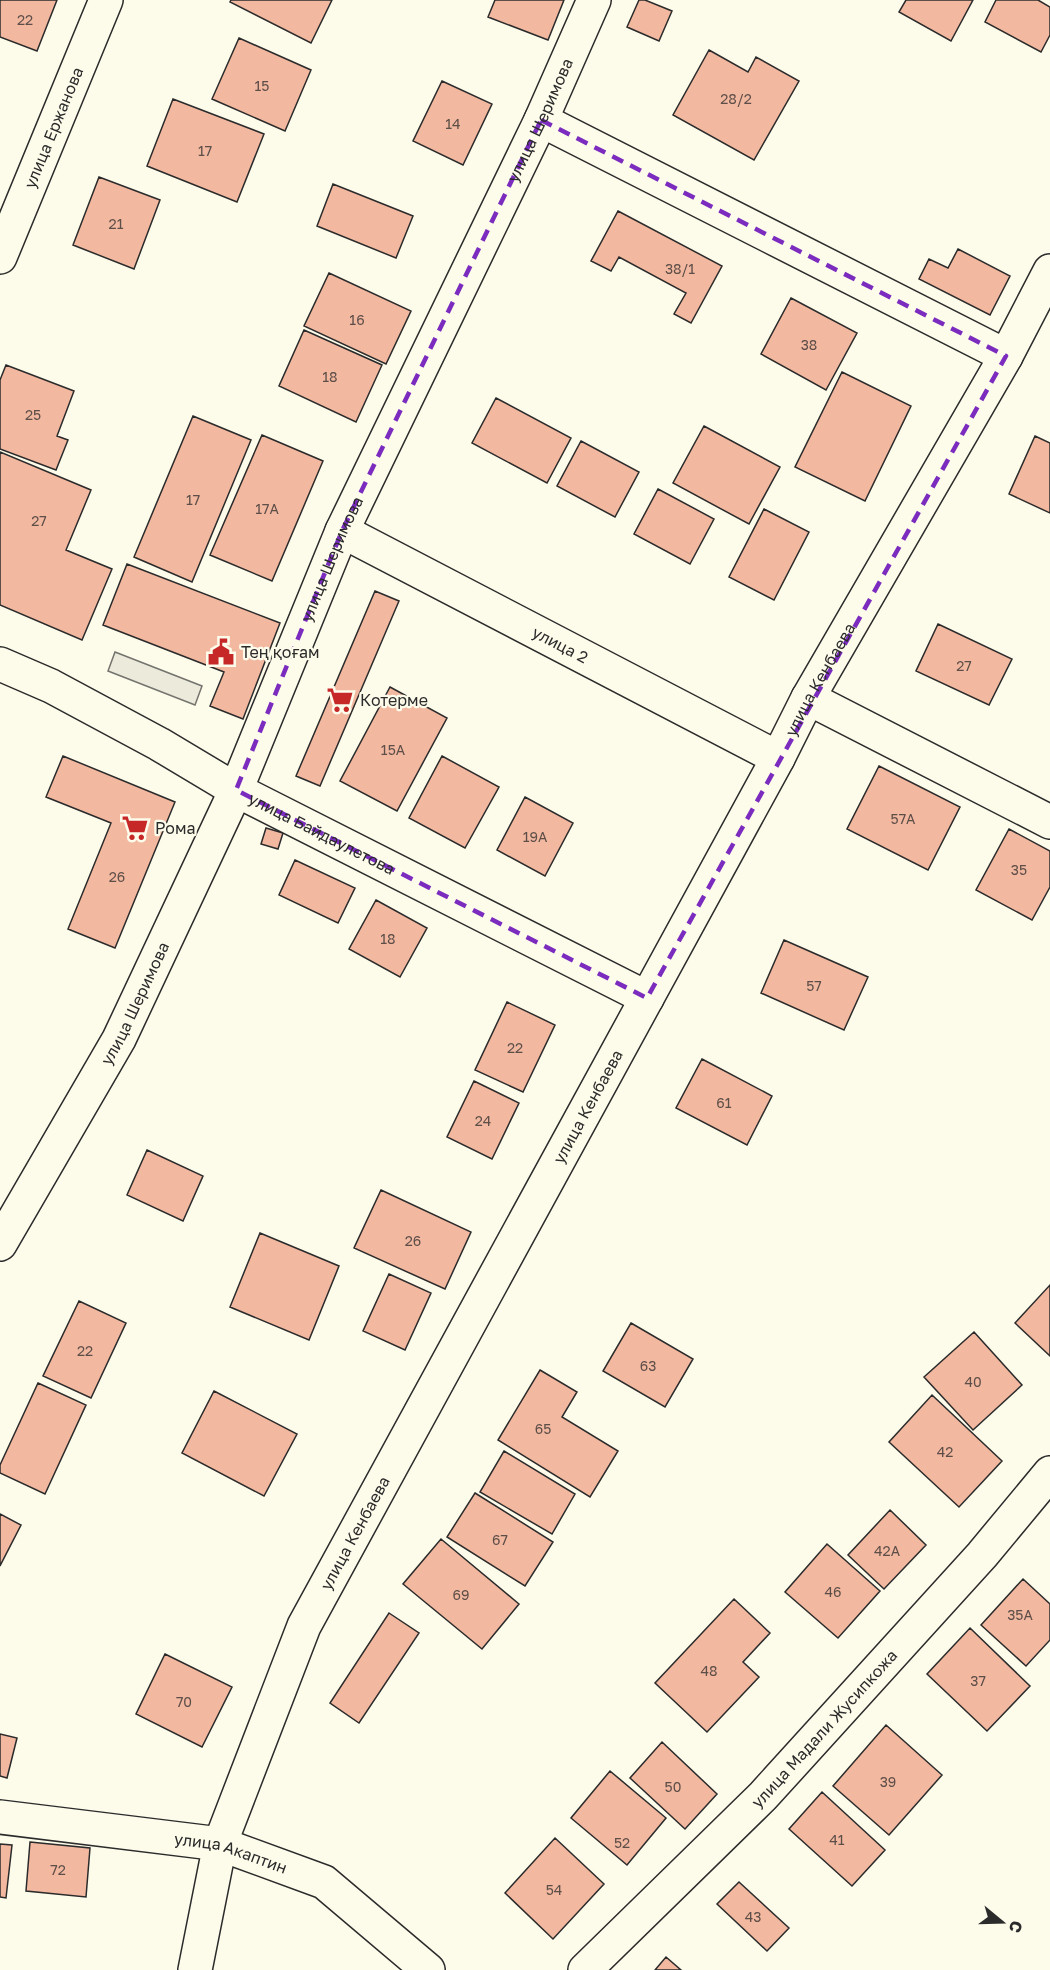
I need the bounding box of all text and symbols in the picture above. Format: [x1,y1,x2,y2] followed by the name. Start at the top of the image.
[17,11,33,28] house number: 22
[502,55,577,186] street label: улица Шеримова
[19,64,87,191] street label: улица Ержанова
[255,77,269,94] house number: 15
[720,90,752,107] house number: 28/2
[445,115,461,132] house number: 14
[198,142,212,159] house number: 17
[109,215,124,232] house number: 21
[665,260,695,277] house number: 38/1
[349,311,365,328] house number: 16
[801,336,817,353] house number: 38
[322,368,338,385] house number: 18
[25,406,41,423] house number: 25
[186,491,200,508] house number: 17
[296,493,367,625] street label: улица Шеримова
[255,500,279,517] house number: 17А
[31,512,47,529] house number: 27
[780,619,859,740] street label: улица Кенбаева
[529,622,592,667] street label: улица 2
[206,637,236,667] public building icon: Тең қоғам
[241,642,320,662] place label: Тең қоғам
[956,657,972,674] house number: 27
[325,685,355,715] supermarket icon: Котерме
[360,690,428,710] place label: Котерме
[381,741,406,758] house number: 15А
[245,788,398,879] street label: улица Байдаулетова
[891,810,916,827] house number: 57А
[120,813,150,843] supermarket icon: Рома
[155,818,195,838] place label: Рома
[523,828,548,845] house number: 19А
[1011,861,1027,878] house number: 35
[109,868,125,885] house number: 26
[380,930,396,947] house number: 18
[96,939,173,1069] street label: улица Шеримова
[806,977,822,994] house number: 57
[507,1039,523,1056] house number: 22
[549,1046,627,1167] street label: улица Кенбаева
[716,1094,732,1111] house number: 61
[475,1112,491,1129] house number: 24
[405,1232,421,1249] house number: 26
[77,1342,93,1359] house number: 22
[640,1357,656,1374] house number: 63
[964,1373,982,1390] house number: 40
[535,1420,551,1437] house number: 65
[937,1443,953,1460] house number: 42
[316,1473,394,1593] street label: улица Кенбаева
[492,1531,508,1548] house number: 67
[874,1542,901,1559] house number: 42А
[824,1583,842,1600] house number: 46
[453,1586,469,1603] house number: 69
[1007,1606,1033,1623] house number: 35А
[747,1645,901,1812] street label: улица Мадали Жусипкожа
[700,1662,718,1679] house number: 48
[970,1672,986,1689] house number: 37
[176,1693,192,1710] house number: 70
[880,1773,896,1790] house number: 39
[665,1778,681,1795] house number: 50
[173,1828,290,1878] street label: улица Акаптин
[829,1831,845,1848] house number: 41
[614,1834,630,1851] house number: 52
[50,1861,66,1878] house number: 72
[546,1881,562,1898] house number: 54
[972,1892,1032,1952] north arrow
[745,1908,761,1925] house number: 43
[1005,1918,1027,1936] text: С

